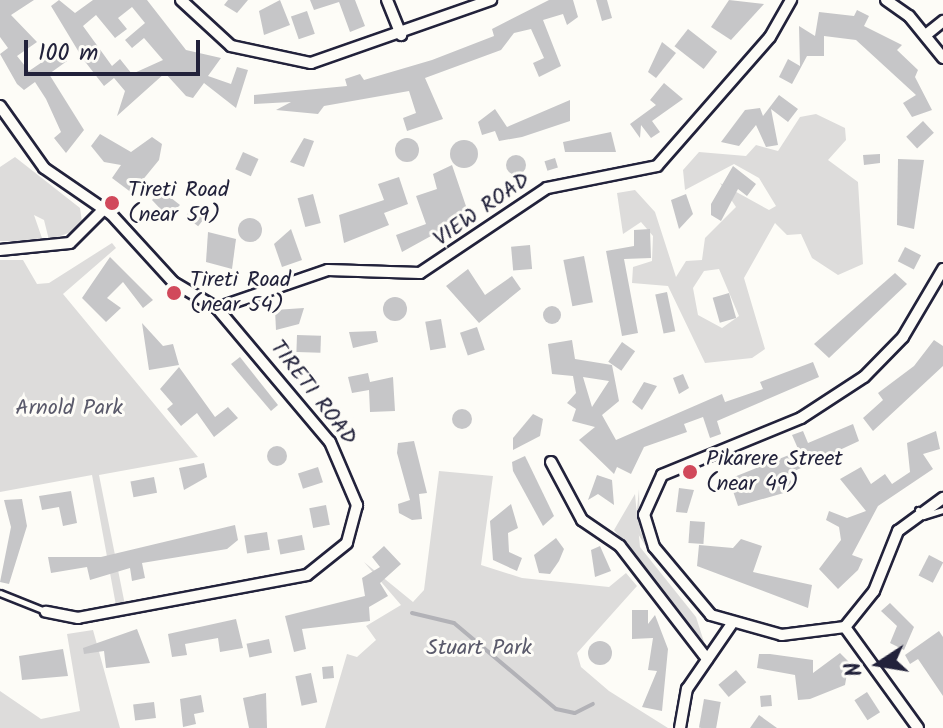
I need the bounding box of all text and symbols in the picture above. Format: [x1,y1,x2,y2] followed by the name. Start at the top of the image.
[28,24,204,74] scale bar
[38,34,98,73] text: 100 m
[429,167,535,253] street label: VIEW ROAD
[128,177,229,228] place label: Tireti Road (near 59)
[103,194,121,212] marker: Tireti Road (near 59)
[190,267,291,318] place label: Tireti Road (near 54)
[165,284,183,302] marker: Tireti Road (near 54)
[264,335,362,451] street label: TIRETI ROAD
[15,396,123,422] park label: Arnold Park
[706,446,843,498] place label: Pikarere Street (near 49)
[681,463,699,481] marker: Pikarere Street (near 49)
[839,624,919,704] north arrow
[426,636,532,662] park label: Stuart Park
[836,659,874,680] text: N

